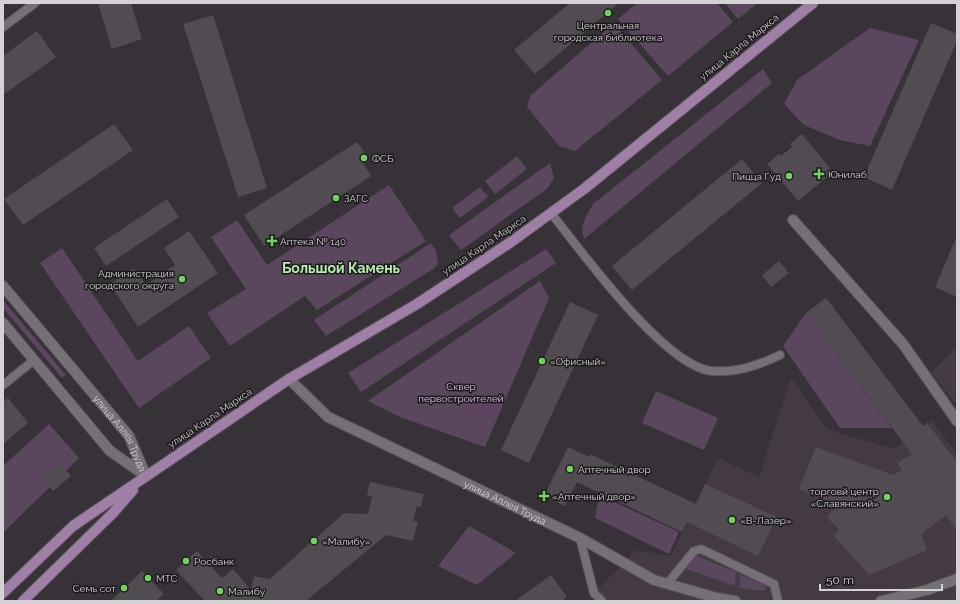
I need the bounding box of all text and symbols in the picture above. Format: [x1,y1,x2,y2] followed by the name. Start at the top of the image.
[603,8,613,18] marker: Центральная городская библиотека
[697,12,781,82] street label: улица Карла Маркса
[554,20,662,43] place label: Центральная городская библиотека
[359,153,369,163] marker: ФСБ
[372,153,394,164] place label: ФСБ
[813,168,825,180] marker: Юнилаб
[828,169,867,180] place label: Юнилаб
[732,171,781,182] place label: Пицца Гуд
[784,171,794,181] marker: Пицца Гуд
[331,193,341,203] marker: ЗАГС
[344,193,368,204] place label: ЗАГС
[440,213,528,277] street label: улица Карла Маркса
[267,236,277,246] marker: Аптека № 140
[280,236,346,247] place label: Аптека № 140
[282,260,401,276] district label: Большой Камень
[85,268,174,291] place label: Администрация городского округа
[177,274,187,284] marker: Администрация городского округа
[537,356,547,366] marker: «Офисный»
[550,356,606,367] place label: «Офисный»
[418,381,504,404] park label: Сквер первостроителей
[166,386,254,450] street label: улица Карла Маркса
[91,393,149,473] street label: улица Аллея Труда
[565,464,575,474] marker: Аптечный двор
[578,464,651,475] place label: Аптечный двор
[462,478,548,527] street label: улица Аллея Труда
[810,486,879,509] place label: торговй центр «Славянский»
[539,491,549,501] marker: «Аптечный двор»
[552,491,636,502] place label: «Аптечный двор»
[882,492,892,502] marker: торговй центр «Славянский»
[727,515,737,525] marker: «В-Лазер»
[740,515,792,526] place label: «В-Лазер»
[309,536,319,546] marker: «Малибу»
[322,536,371,547] place label: «Малибу»
[181,556,191,566] marker: Росбанк
[194,556,234,567] place label: Росбанк
[820,566,942,592] scale bar
[143,573,153,583] marker: МТС
[156,573,178,584] place label: МТС
[826,573,854,587] text: 50 m
[73,583,116,594] place label: Семь сот
[119,583,129,593] marker: Семь сот
[215,586,225,596] marker: Малибу
[228,586,266,597] place label: Малибу

